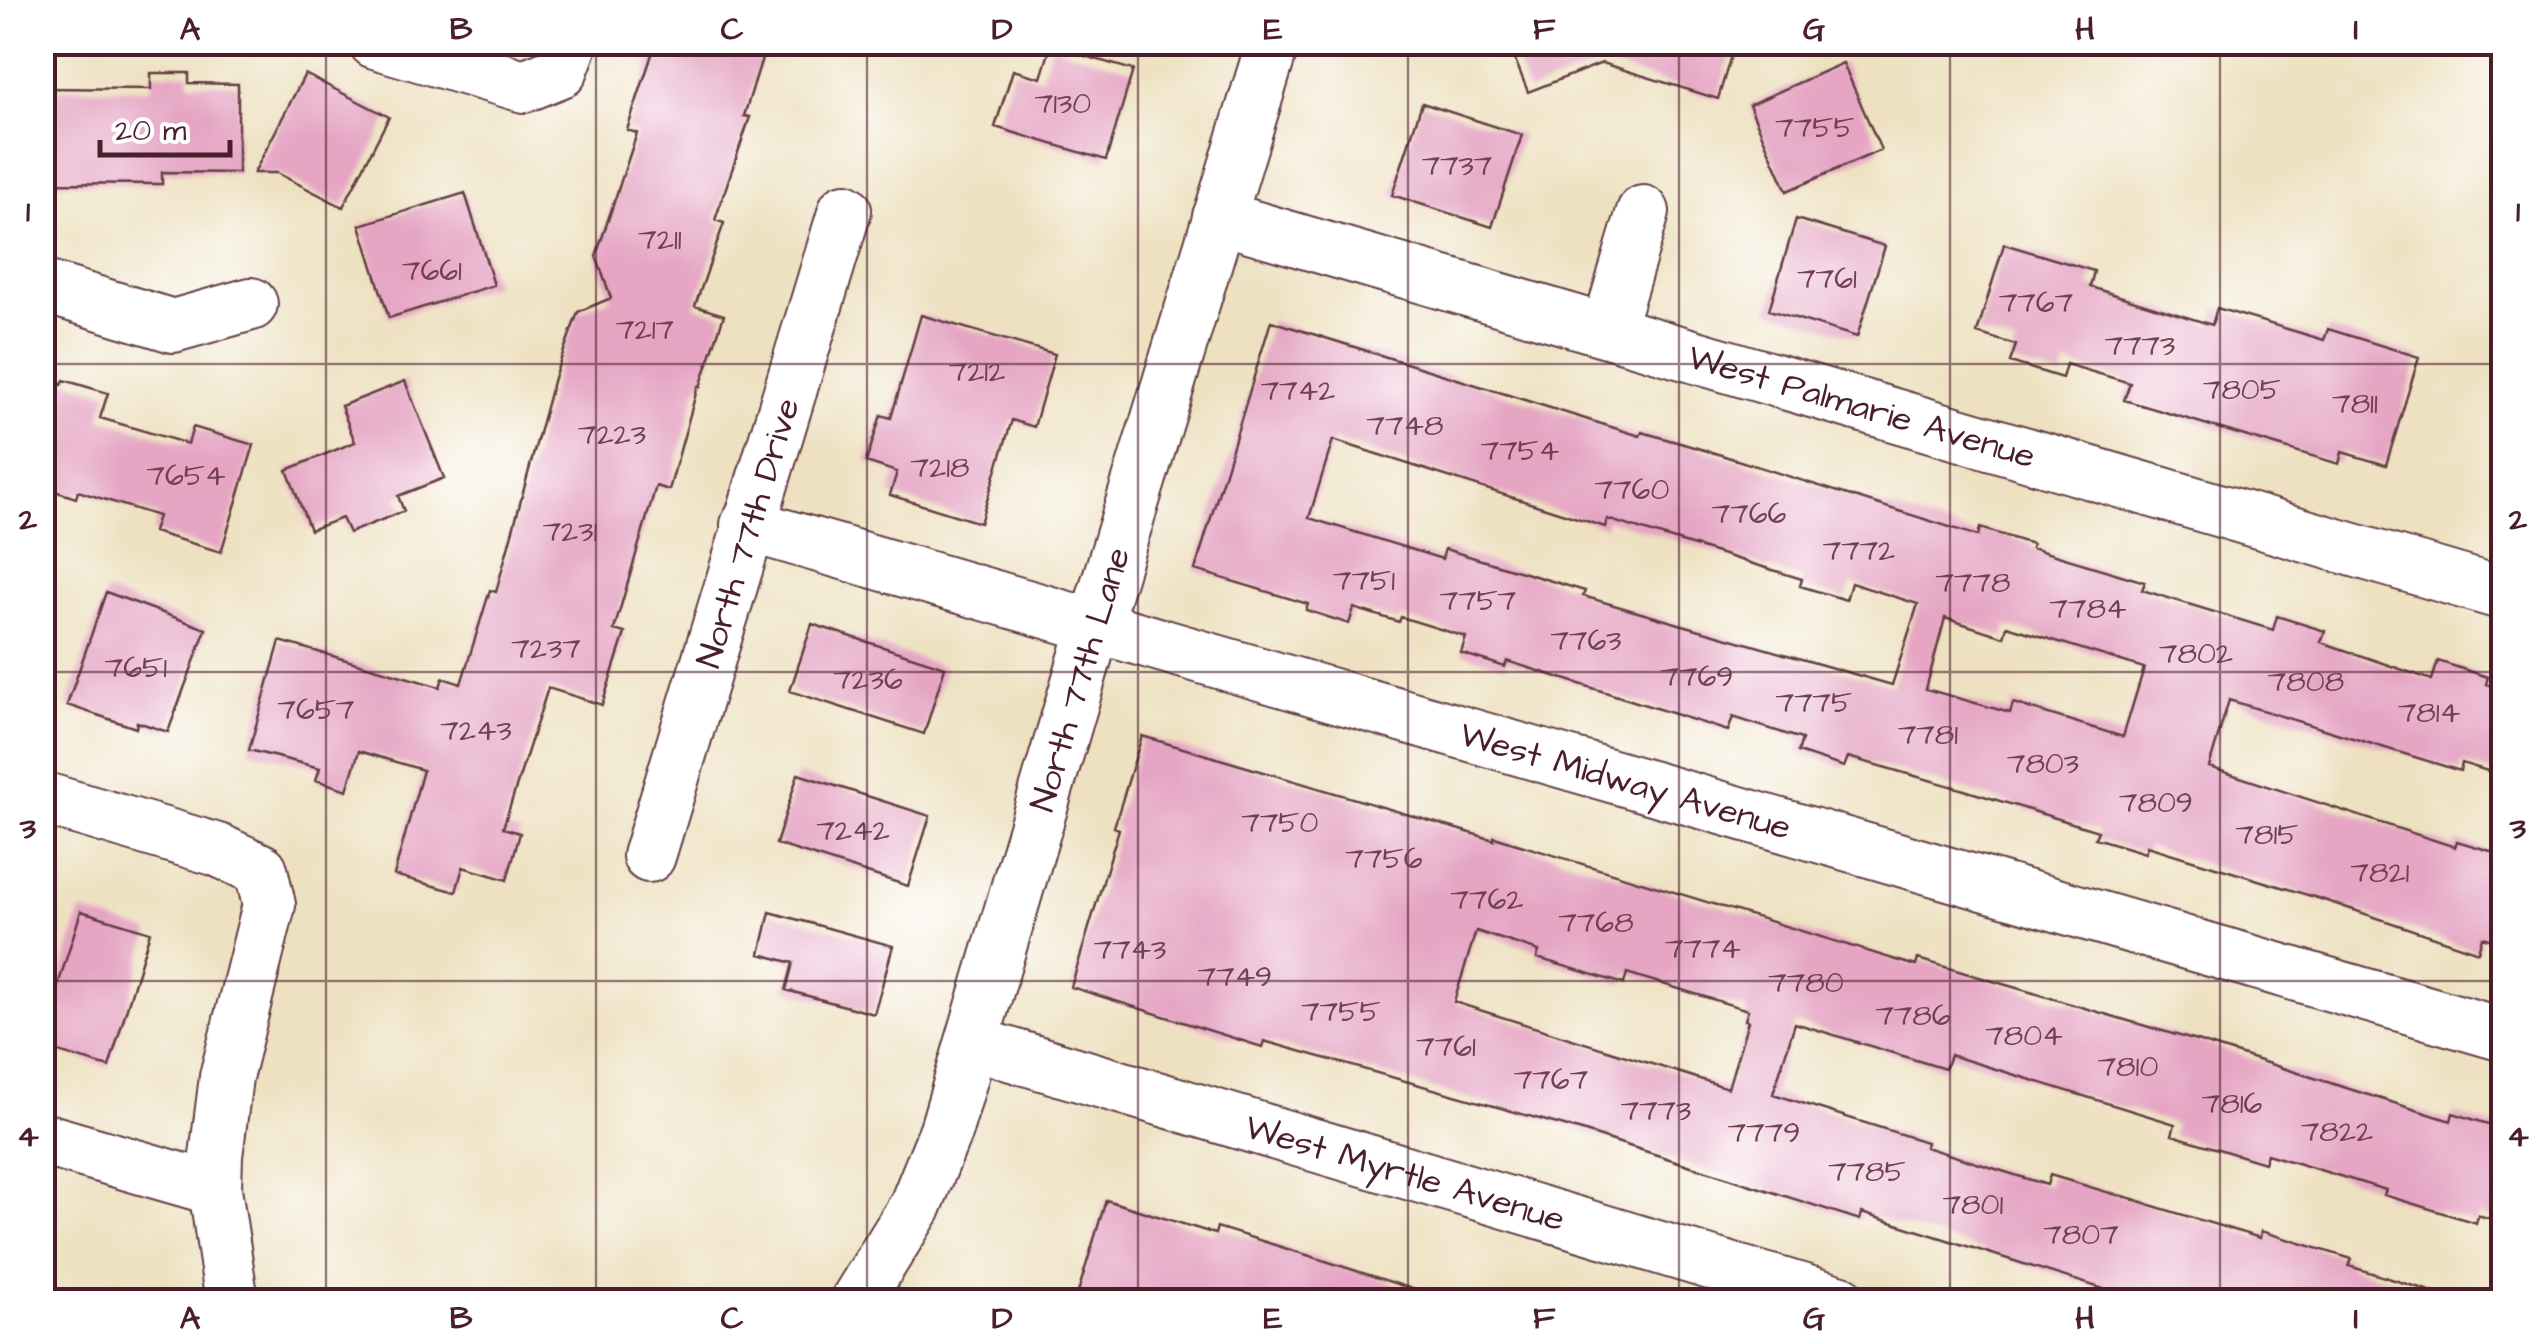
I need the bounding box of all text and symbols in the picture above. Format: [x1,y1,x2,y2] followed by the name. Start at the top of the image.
[180,7,201,52] text: A
[450,7,473,52] text: B
[721,7,744,52] text: C
[992,7,1013,52] text: D
[1264,7,1283,52] text: E
[1533,7,1556,52] text: F
[1803,7,1826,52] text: G
[2075,7,2095,52] text: H
[2354,7,2358,52] text: I
[1035,83,1091,125] house number: 7130
[100,95,230,157] scale bar
[1775,107,1855,149] house number: 7755
[115,110,187,152] text: 20 m
[1422,145,1492,187] house number: 7737
[26,189,30,234] text: 1
[2516,189,2520,234] text: 1
[638,219,682,261] house number: 7211
[402,250,462,292] house number: 7661
[1797,258,1857,300] house number: 7761
[1999,282,2073,324] house number: 7767
[616,309,674,351] house number: 7217
[2105,325,2175,367] house number: 7773
[1682,333,2041,481] street label: West Palmarie Avenue
[949,351,1005,393] house number: 7212
[2203,369,2281,411] house number: 7805
[1261,370,1335,412] house number: 7742
[2332,383,2378,425] house number: 7811
[685,392,813,674] street label: North 77th Drive
[1367,405,1443,447] house number: 7748
[578,414,646,456] house number: 7223
[1481,430,1559,472] house number: 7754
[911,447,969,489] house number: 7218
[147,455,225,497] house number: 7654
[1595,469,1669,511] house number: 7760
[1712,493,1786,535] house number: 7766
[18,497,38,542] text: 2
[2508,497,2528,542] text: 2
[543,511,598,553] house number: 7231
[1823,530,1895,572] house number: 7772
[1018,541,1143,818] street label: North 77th Lane
[1333,560,1395,602] house number: 7751
[1936,562,2010,604] house number: 7778
[1440,580,1516,622] house number: 7757
[2050,588,2126,630] house number: 7784
[1551,620,1622,662] house number: 7763
[511,628,581,670] house number: 7237
[2159,633,2233,675] house number: 7802
[105,647,167,689] house number: 7651
[1661,656,1733,698] house number: 7769
[833,659,903,701] house number: 7236
[2268,661,2344,703] house number: 7808
[1776,682,1852,724] house number: 7775
[278,689,354,731] house number: 7657
[2398,692,2460,734] house number: 7814
[440,710,512,752] house number: 7243
[1454,710,1797,853] street label: West Midway Avenue
[1898,714,1958,756] house number: 7781
[2007,743,2079,785] house number: 7803
[2119,782,2193,824] house number: 7809
[1241,802,1319,844] house number: 7750
[19,806,37,851] text: 3
[2509,806,2527,851] text: 3
[816,810,890,852] house number: 7242
[2236,814,2299,856] house number: 7815
[1346,838,1423,880] house number: 7756
[2351,852,2410,894] house number: 7821
[1451,879,1523,921] house number: 7762
[1558,902,1634,944] house number: 7768
[1665,928,1741,970] house number: 7774
[1094,929,1166,971] house number: 7743
[1198,956,1272,998] house number: 7749
[1768,962,1844,1004] house number: 7780
[1301,991,1381,1033] house number: 7755
[1875,995,1951,1037] house number: 7786
[1985,1015,2063,1057] house number: 7804
[1416,1026,1476,1068] house number: 7761
[2098,1046,2158,1088] house number: 7810
[1514,1059,1588,1101] house number: 7767
[2202,1083,2262,1125] house number: 7816
[1621,1090,1691,1132] house number: 7773
[1239,1103,1571,1244] street label: West Myrtle Avenue
[2301,1111,2373,1153] house number: 7822
[1728,1112,1800,1154] house number: 7779
[17,1114,39,1159] text: 4
[2507,1114,2529,1159] text: 4
[1828,1151,1906,1193] house number: 7785
[1943,1184,2003,1226] house number: 7801
[2043,1214,2119,1256] house number: 7807
[180,1296,201,1341] text: A
[450,1296,473,1341] text: B
[721,1296,744,1341] text: C
[992,1296,1013,1341] text: D
[1264,1296,1283,1341] text: E
[1533,1296,1556,1341] text: F
[1803,1296,1826,1341] text: G
[2075,1296,2095,1341] text: H
[2354,1296,2358,1341] text: I

